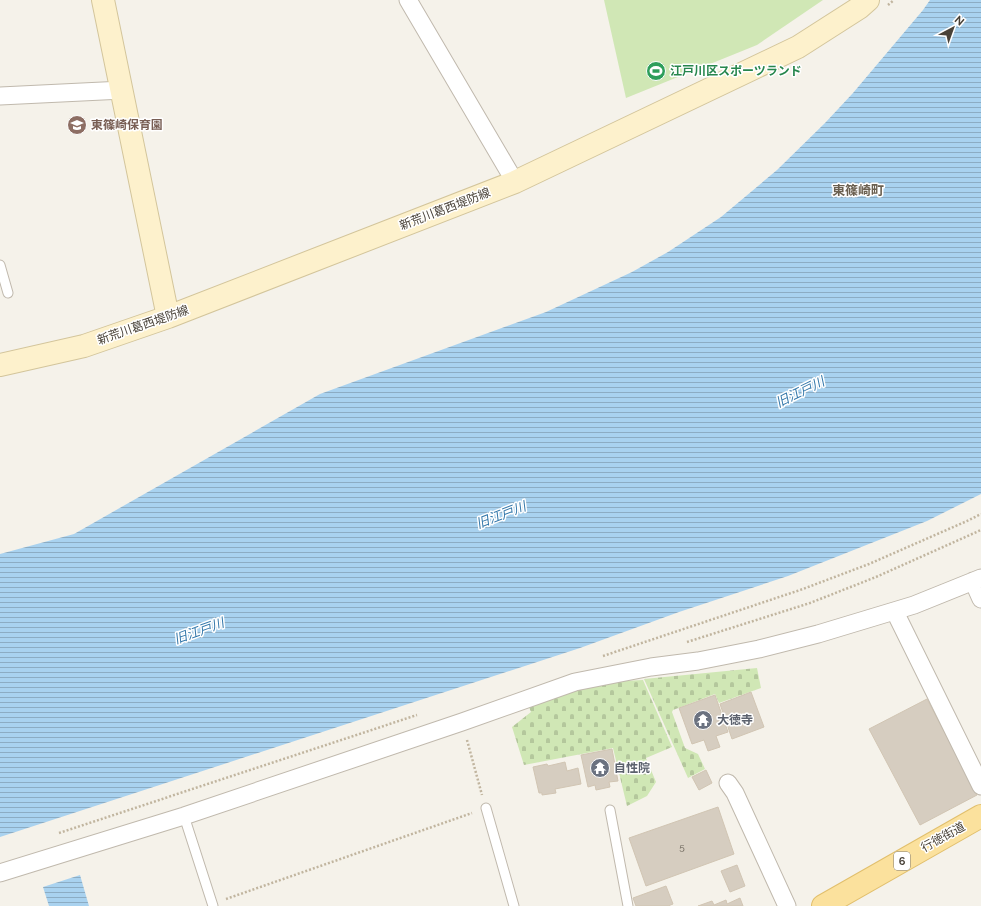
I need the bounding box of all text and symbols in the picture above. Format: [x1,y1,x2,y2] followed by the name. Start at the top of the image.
[933,8,973,48] north arrow
[952,13,967,28] text: N
[645,60,667,82] sports icon: 江戸川区スポーツランド
[670,64,802,78] place label: 江戸川区スポーツランド
[66,114,88,136] school or university icon: 東篠崎保育園
[91,118,163,132] place label: 東篠崎保育園
[832,183,884,198] district label: 東篠崎町
[398,185,492,233] street label: 新荒川葛西堤防線
[95,303,191,347] street label: 新荒川葛西堤防線
[773,373,828,410] water label: 旧江戸川
[474,498,530,531] water label: 旧江戸川
[172,614,228,647] water label: 旧江戸川
[692,709,714,731] temple icon: 大徳寺
[717,713,753,727] place label: 大徳寺
[589,757,611,779] temple icon: 自性院
[614,761,650,775] place label: 自性院
[919,819,967,855] street label: 行徳街道
[679,841,685,852] house number: 5
[894,852,910,870] road number: 6

